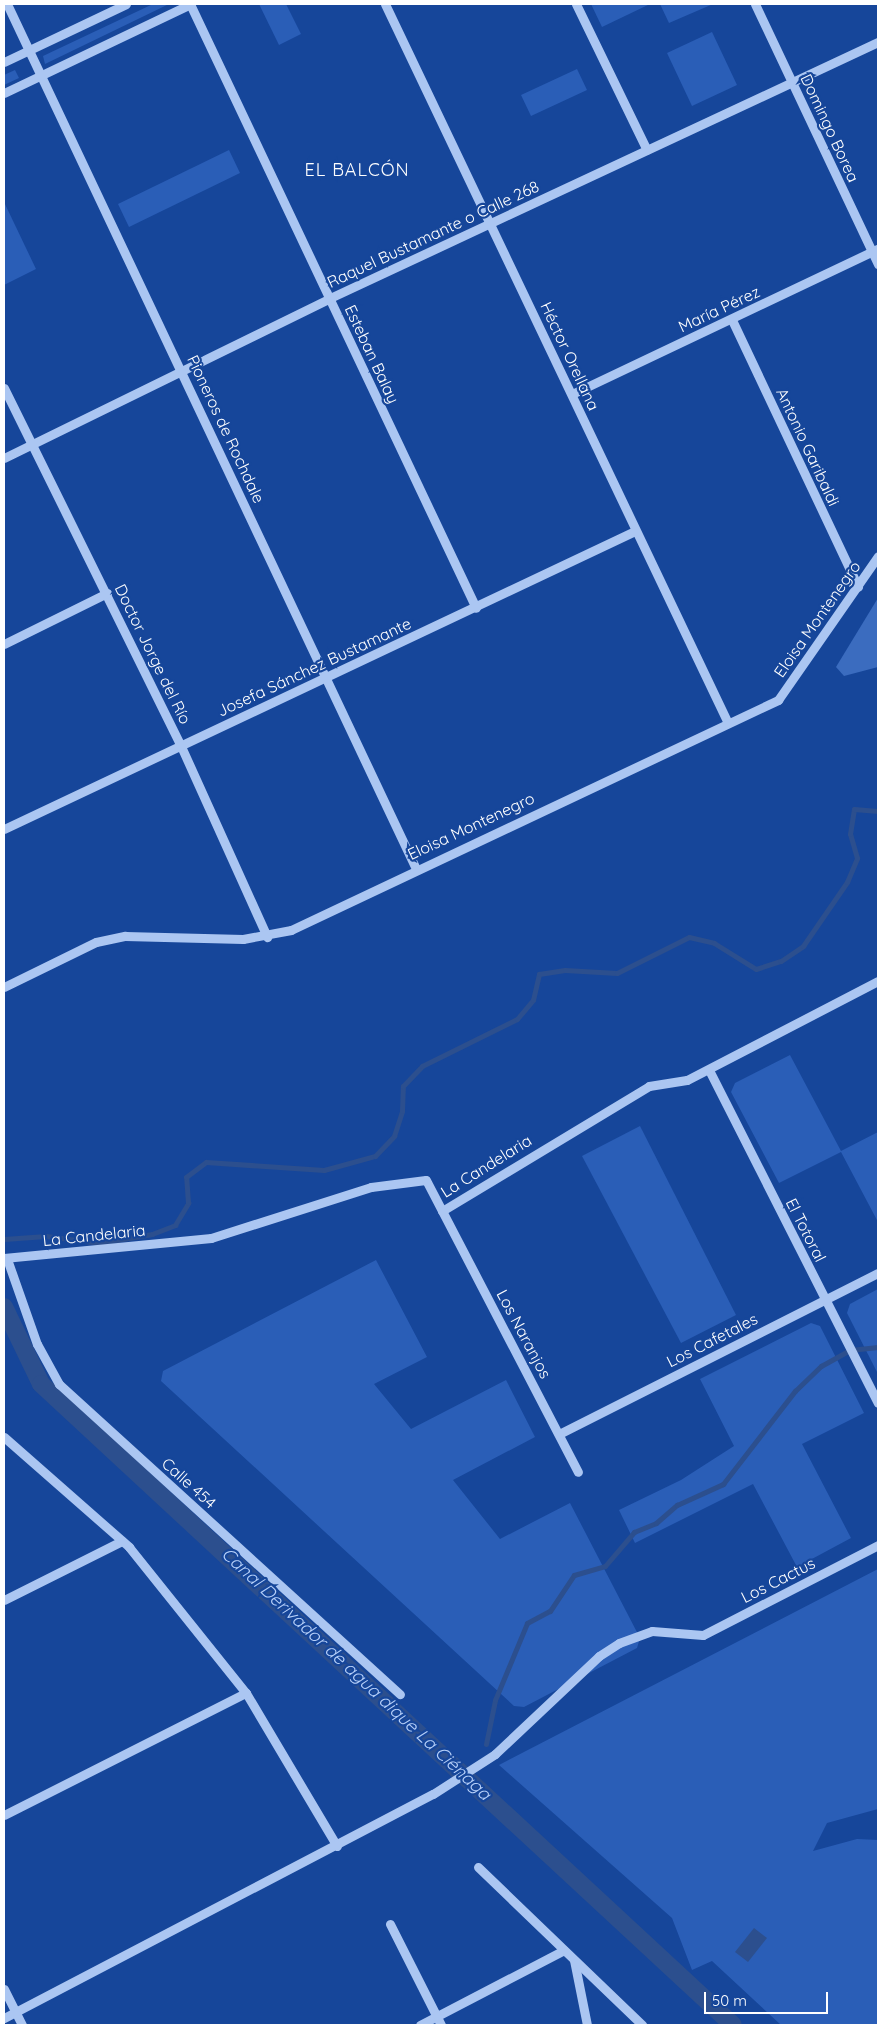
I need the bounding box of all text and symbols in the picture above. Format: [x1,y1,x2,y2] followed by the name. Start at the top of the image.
[797,71,863,185] street label: Domingo Borea
[303,159,411,181] district label: EL BALCÓN
[324,176,542,292] street label: Raquel Bustamante o Calle 268
[675,282,763,336] street label: María Pérez
[536,299,604,413] street label: Héctor Orellana
[341,302,403,406] street label: Esteban Balay
[183,352,269,506] street label: Pioneros de Rochdale
[772,385,844,509] street label: Antonio Garibaldi
[770,557,864,681] street label: Eloisa Montenegro
[111,581,195,727] street label: Doctor Jorge del Río
[214,614,414,720] street label: Josefa Sánchez Bustamante
[405,788,537,864] street label: Eloisa Montenegro
[437,1130,535,1202] street label: La Candelaria
[782,1195,830,1265] street label: El Totoral
[42,1220,146,1250] street label: La Candelaria
[493,1286,555,1382] street label: Los Naranjos
[663,1309,761,1371] street label: Los Cafetales
[158,1454,220,1512] street label: Calle 454
[217,1543,495,1805] water label: Canal Derivador de agua dique La Ciénaga
[738,1553,818,1607] street label: Los Cactus
[707,1982,831,2014] scale bar
[712,1991,747,2010] text: 50 m

